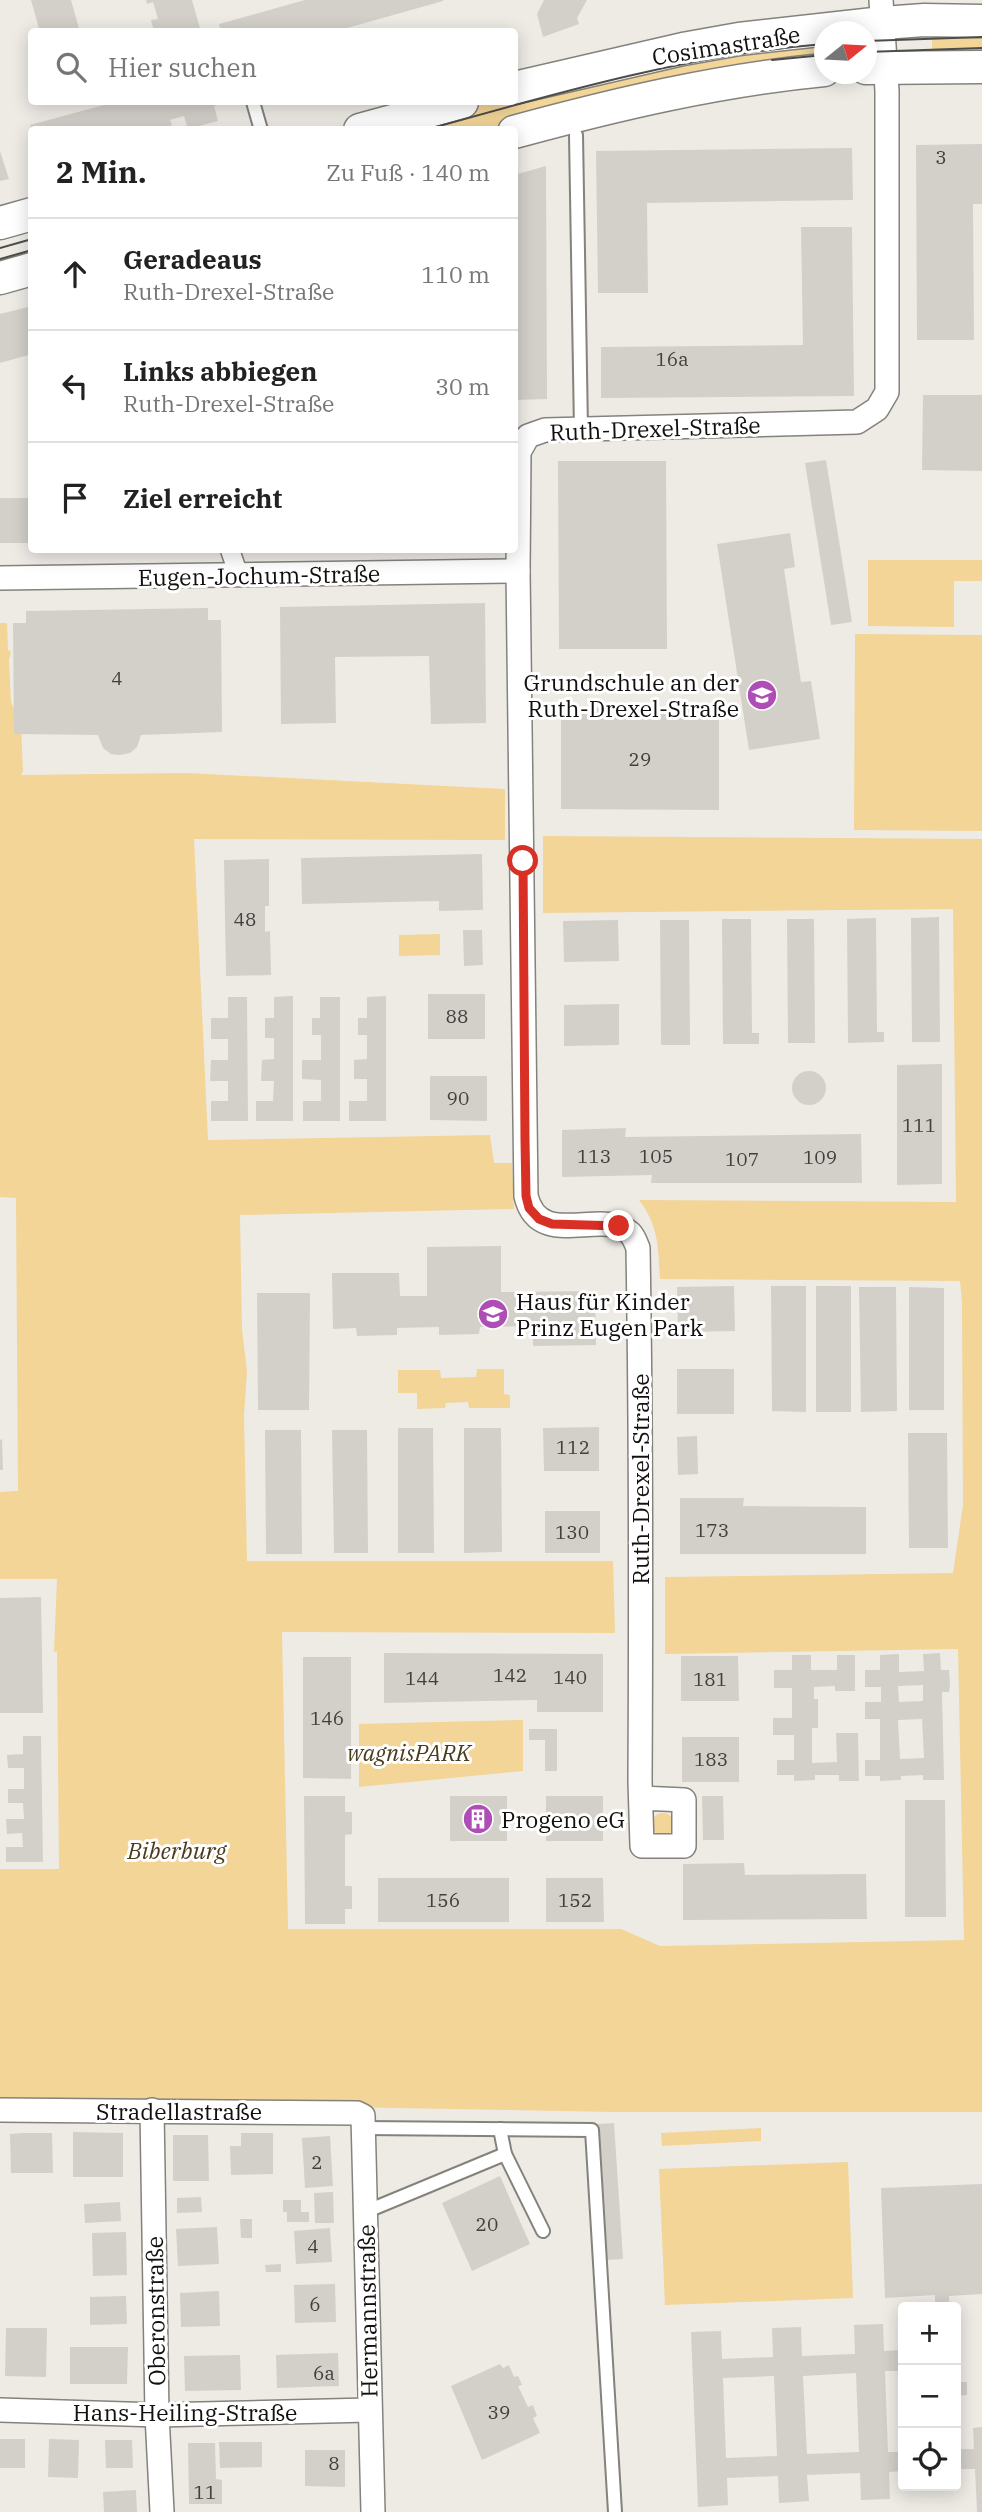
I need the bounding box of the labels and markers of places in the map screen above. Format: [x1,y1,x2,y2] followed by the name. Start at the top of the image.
[524,667,739,723] place label: Grundschule an der Ruth-Drexel-Straße
[745,678,779,712] school or university icon: Grundschule an der Ruth-Drexel-Straße
[516,1286,704,1342] place label: Haus für Kinder Prinz Eugen Park
[476,1297,510,1331] school or university icon: Haus für Kinder Prinz Eugen Park
[461,1802,495,1836] building icon: Progeno eG
[501,1804,625,1834] place label: Progeno eG

